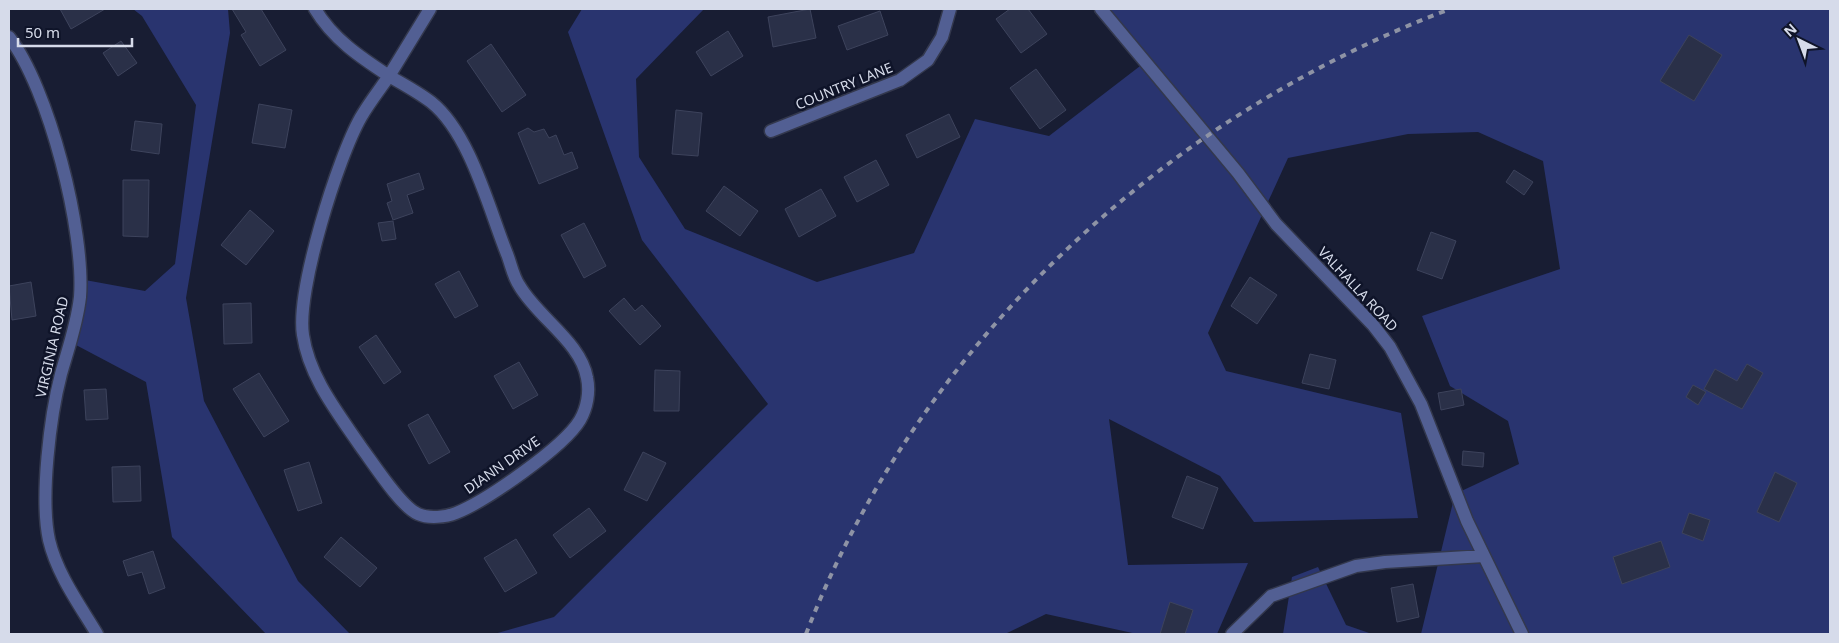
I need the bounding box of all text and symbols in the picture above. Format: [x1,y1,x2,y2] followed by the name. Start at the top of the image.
[18,15,131,47] scale bar
[1774,15,1824,65] north arrow
[1779,19,1801,41] text: N
[25,22,60,42] text: 50 m
[792,57,895,114] street label: COUNTRY LANE
[1314,242,1403,335] street label: VALHALLA ROAD
[31,294,72,399] street label: VIRGINIA ROAD
[460,431,543,498] street label: DIANN DRIVE

